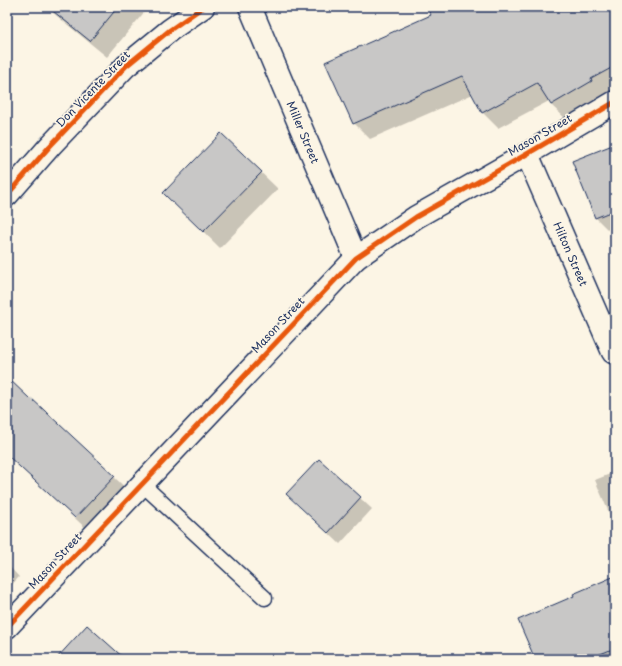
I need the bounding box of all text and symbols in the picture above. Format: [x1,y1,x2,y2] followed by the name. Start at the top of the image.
[52,46,134,131] street label: Don Vicente Street
[283,98,324,166] street label: Miller Street
[505,109,575,160] street label: Mason Street
[549,219,593,289] street label: Hilton Street
[247,292,309,357] street label: Mason Street
[24,528,86,593] street label: Mason Street

